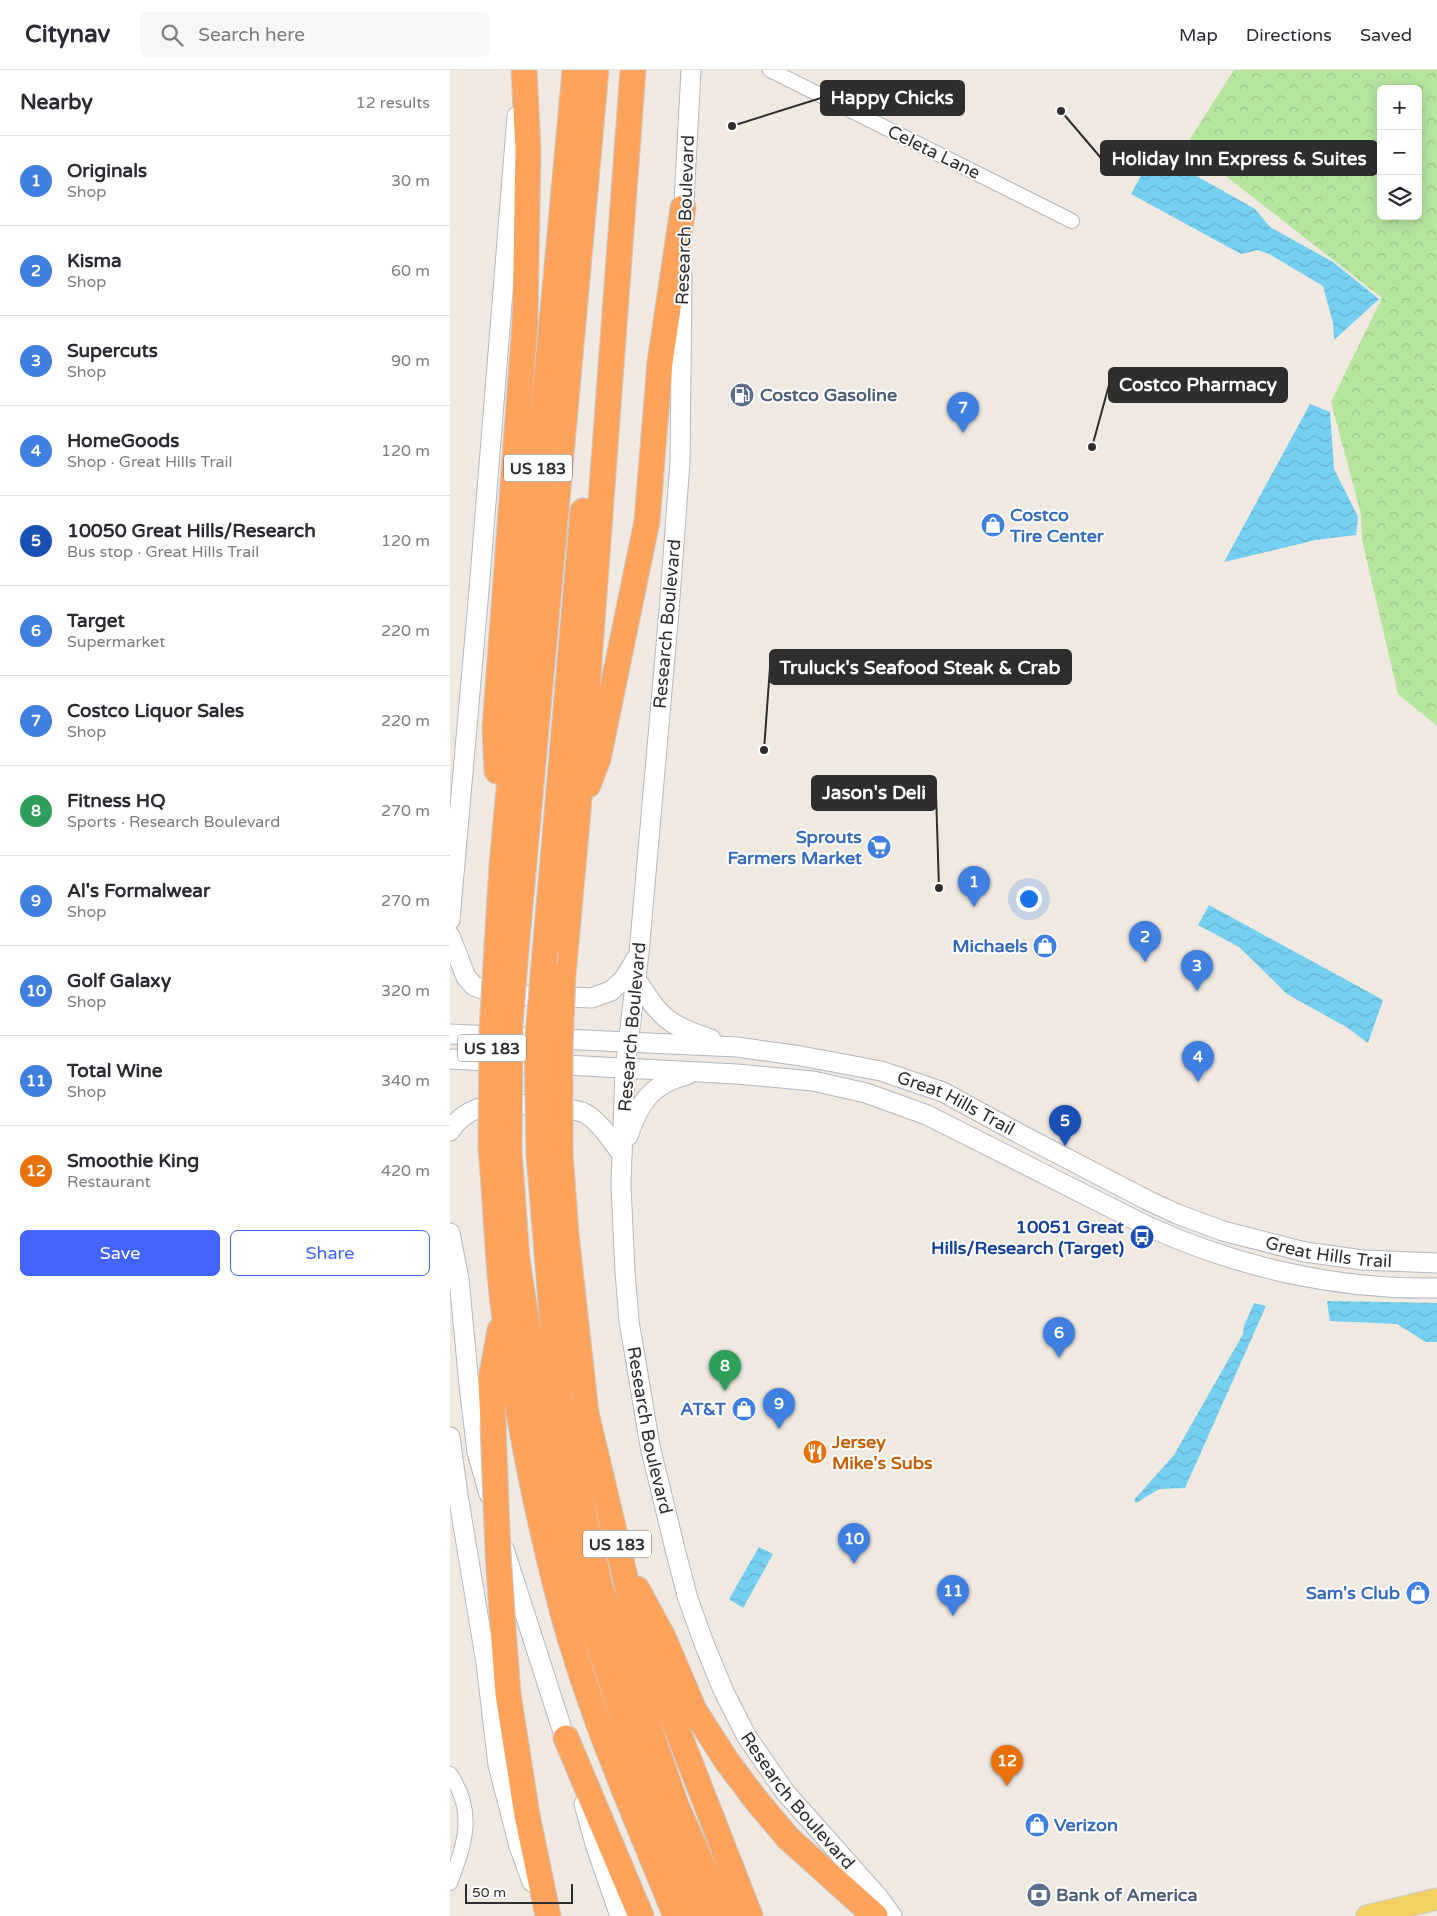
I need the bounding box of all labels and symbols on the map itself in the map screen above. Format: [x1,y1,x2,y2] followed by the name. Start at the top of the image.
[821,81,964,115] callout: Happy Chicks
[830,87,954,110] text: Happy Chicks
[884,120,984,184] street label: Celeta Lane
[671,135,699,305] street label: Research Boulevard
[1101,141,1377,175] callout: Holiday Inn Express & Suites
[1111,148,1367,171] text: Holiday Inn Express & Suites
[1109,368,1287,402] callout: Costco Pharmacy
[1119,374,1278,397] text: Costco Pharmacy
[729,382,755,408] fuel station icon: Costco Gasoline
[760,384,897,406] place label: Costco Gasoline
[947,392,979,433] pin: 7
[504,454,572,482] road number: US 183
[1009,504,1105,547] place label: Costco Tire Center
[980,512,1006,538] shop icon: Costco Tire Center
[649,538,685,710] street label: Research Boulevard
[770,650,1071,684] callout: Truluck's Seafood Steak & Crab
[779,657,1060,679] text: Truluck's Seafood Steak & Crab
[812,776,936,810] callout: Jason's Deli
[821,782,926,804] text: Jason's Deli
[727,826,862,869] place label: Sprouts Farmers Market
[866,834,892,860] supermarket icon: Sprouts Farmers Market
[958,866,990,907] pin: 1
[1016,886,1042,912] your location
[1129,921,1161,962] pin: 2
[1032,933,1058,959] shop icon: Michaels
[952,935,1028,957] place label: Michaels
[614,941,650,1113] street label: Research Boulevard
[1181,950,1213,991] pin: 3
[458,1034,526,1061] road number: US 183
[1182,1041,1214,1082] pin: 4
[894,1066,1019,1140] street label: Great Hills Trail
[1049,1105,1081,1146] pin: 5
[931,1216,1124,1259] place label: 10051 Great Hills/Research (Target)
[1129,1224,1155,1250] bus stop icon: 10051 Great Hills/Research (Target)
[1263,1231,1392,1272] street label: Great Hills Trail
[1043,1317,1075,1358] pin: 6
[622,1345,677,1516] street label: Research Boulevard
[709,1350,741,1391] pin: 8
[763,1388,795,1429] pin: 9
[731,1396,757,1422] shop icon: AT&T
[680,1398,727,1420] place label: AT&T
[831,1431,933,1474] place label: Jersey Mike's Subs
[802,1439,828,1465] restaurant icon: Jersey Mike's Subs
[838,1523,870,1564] pin: 10
[583,1530,651,1558] road number: US 183
[937,1575,969,1616] pin: 11
[1405,1580,1431,1606] shop icon: Sam's Club
[1306,1582,1400,1604] place label: Sam's Club
[736,1728,859,1874] street label: Research Boulevard
[991,1745,1023,1786] pin: 12
[1024,1812,1050,1838] shop icon: Verizon
[1054,1814,1118,1836] place label: Verizon
[465,1881,572,1904] scale bar
[1026,1882,1052,1908] bank icon: Bank of America
[1056,1884,1198,1906] place label: Bank of America

